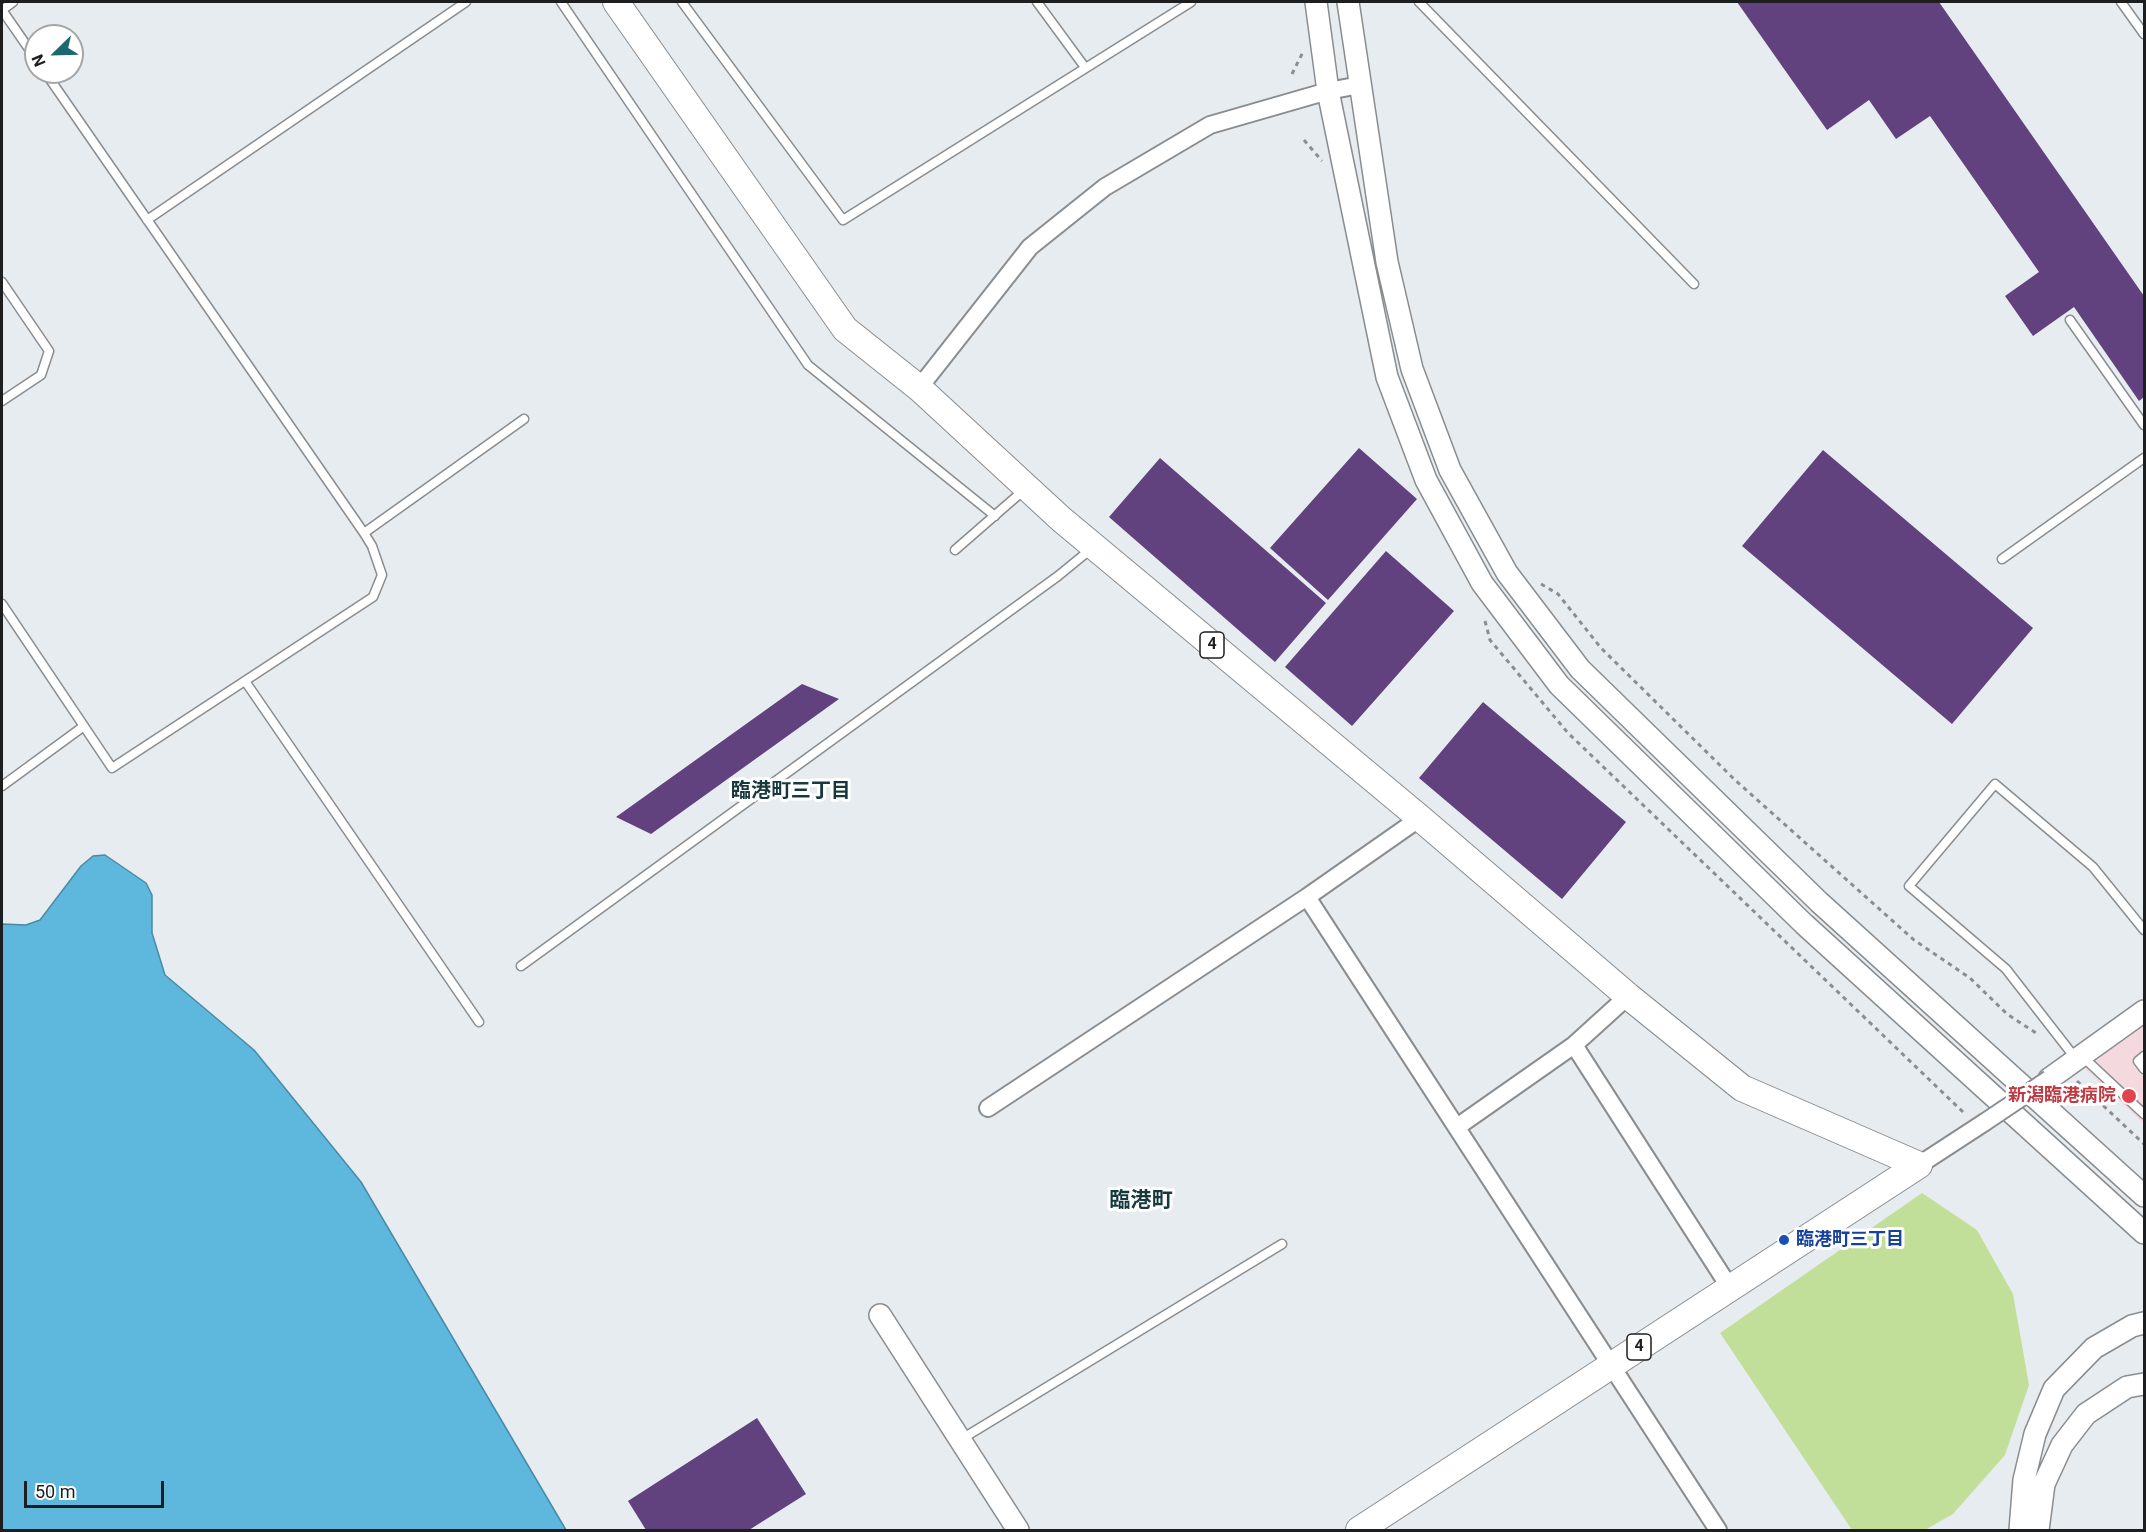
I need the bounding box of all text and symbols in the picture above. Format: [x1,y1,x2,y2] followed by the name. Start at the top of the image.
[24,24,84,84] north arrow
[28,52,50,69] text: N
[1200,632,1224,658] road number: 4
[731,780,851,804] district label: 臨港町三丁目
[2008,1085,2116,1107] place label: 新潟臨港病院
[2120,1087,2138,1105] marker: 新潟臨港病院
[1110,1189,1172,1215] district label: 臨港町
[1796,1229,1904,1251] place label: 臨港町三丁目
[1777,1233,1791,1247] marker: 臨港町三丁目
[1627,1334,1651,1360] road number: 4
[27,1469,166,1507] scale bar
[35,1481,75,1502] text: 50 m

